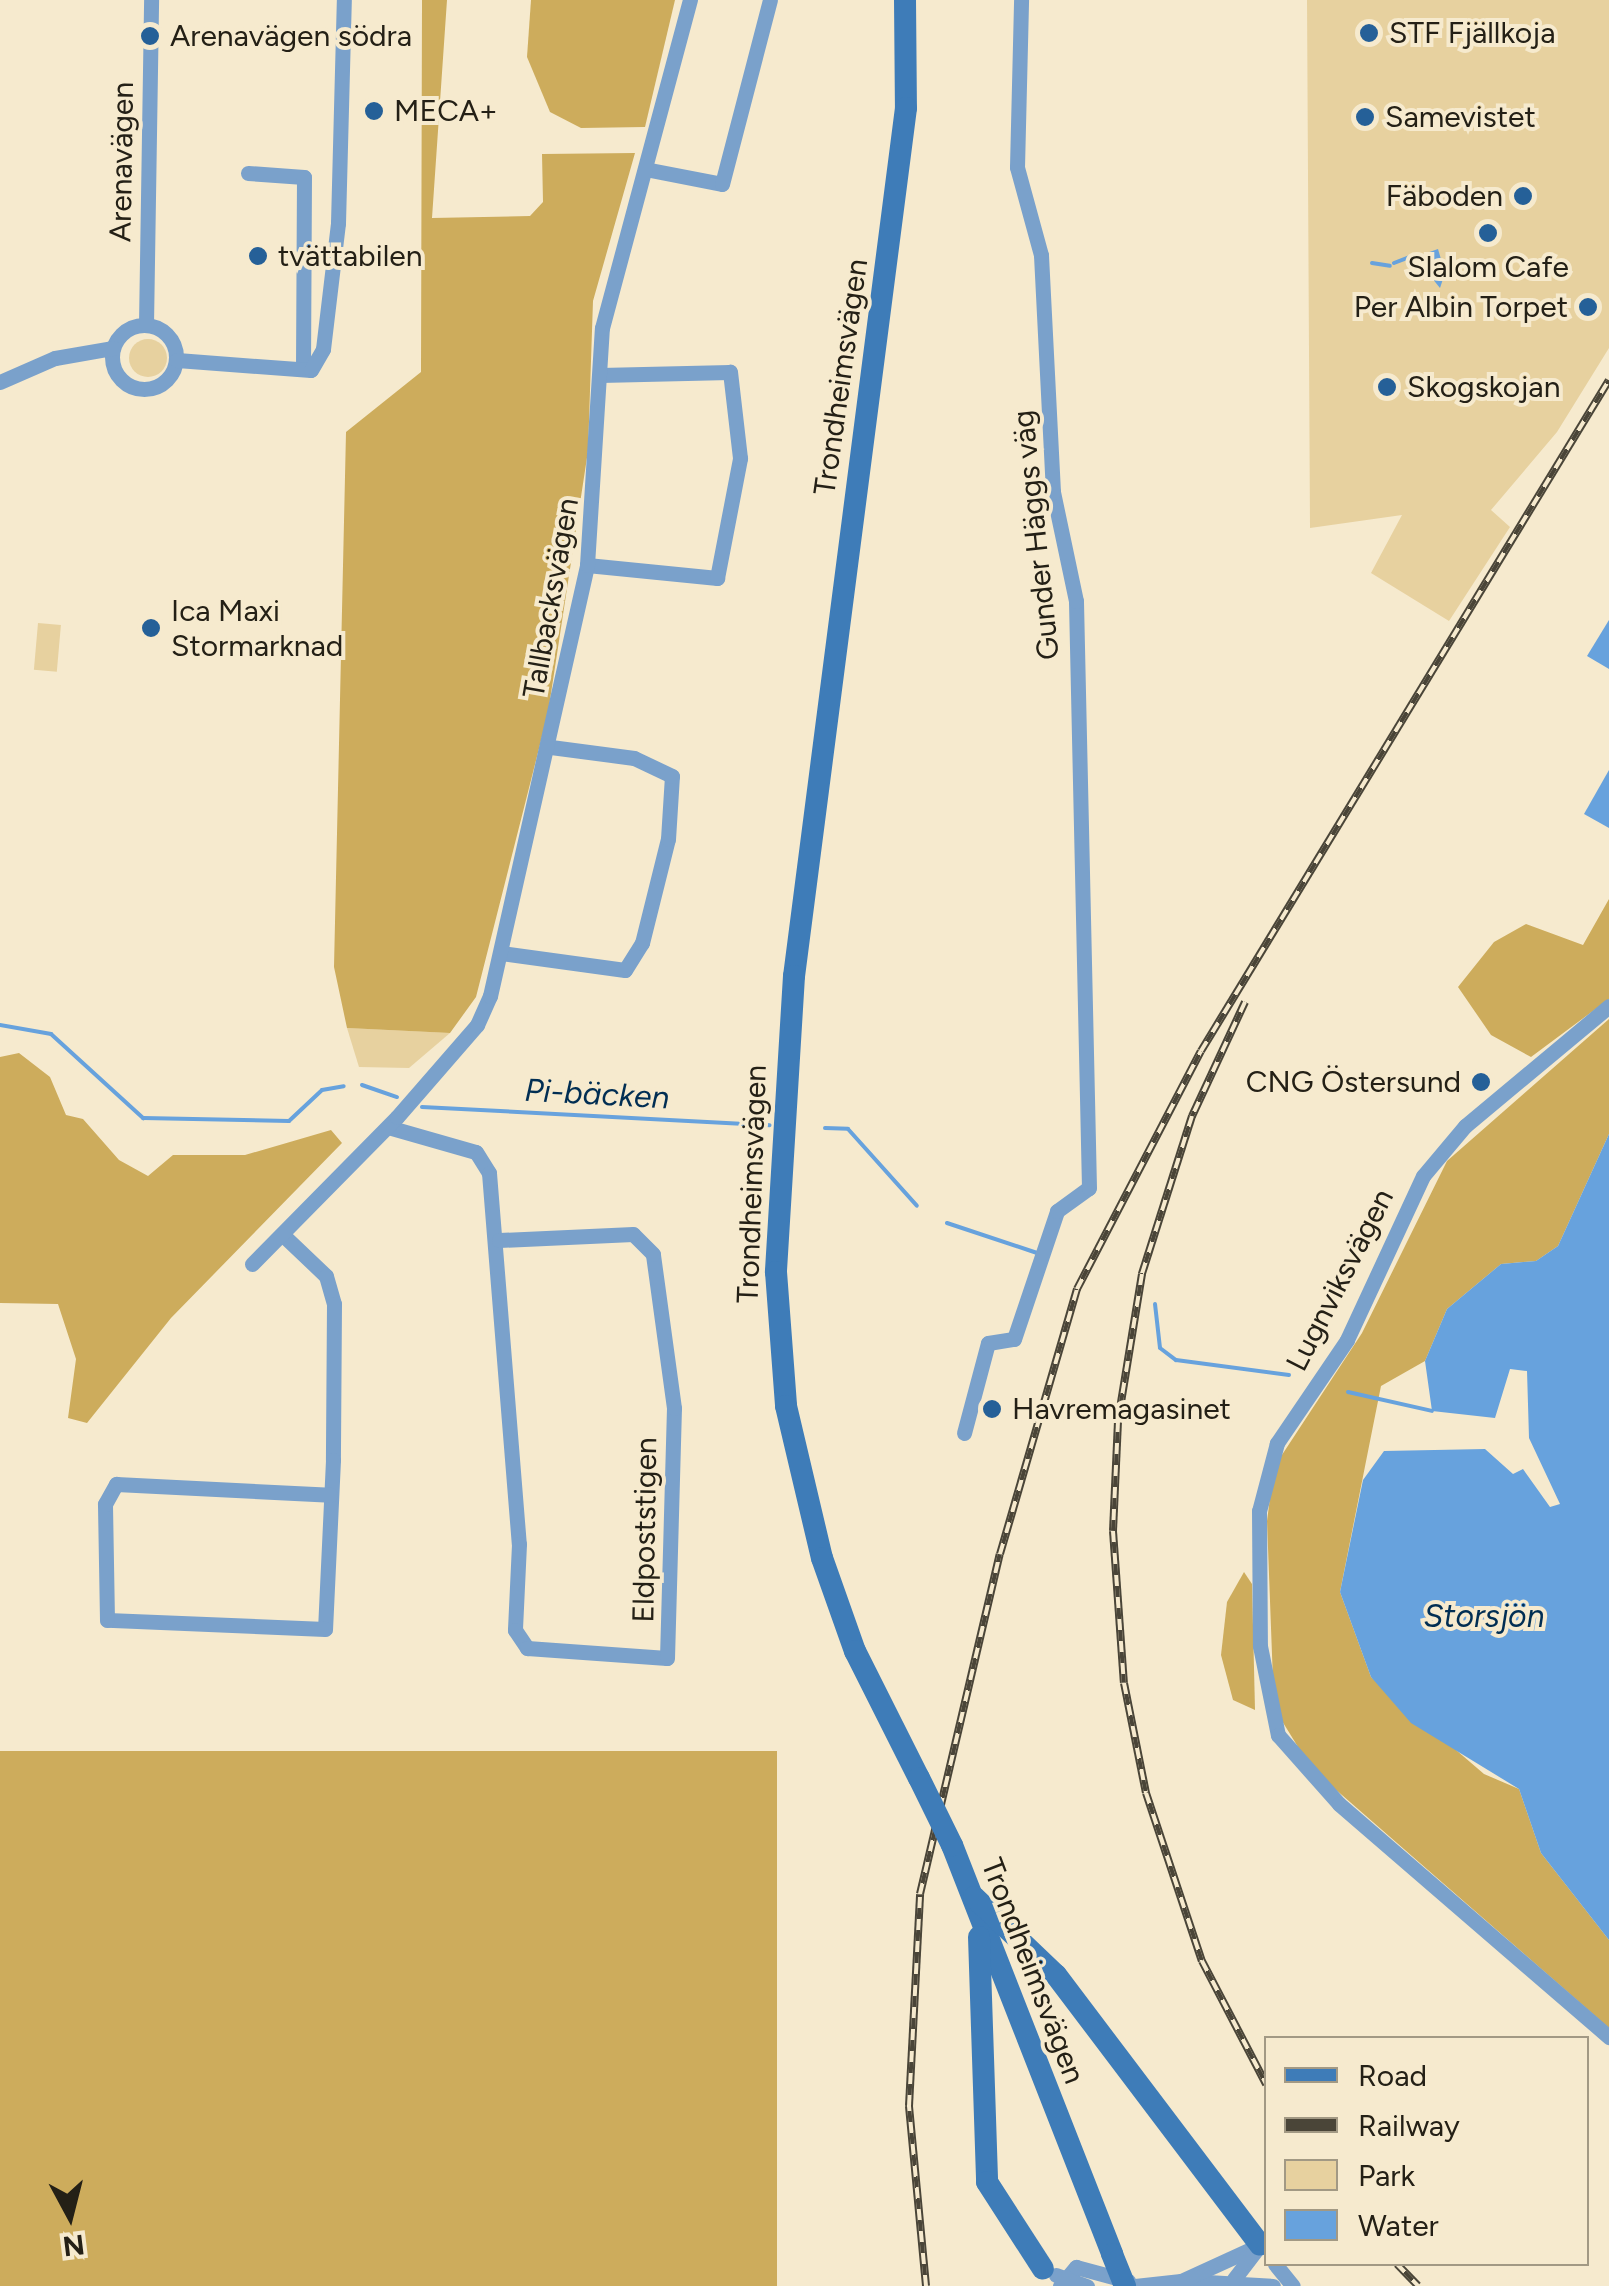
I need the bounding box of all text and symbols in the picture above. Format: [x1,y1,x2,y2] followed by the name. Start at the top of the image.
[1389,15,1555,51] place label: STF Fjällkoja
[170,18,412,54] place label: Arenavägen södra
[1358,22,1380,44] marker: STF Fjällkoja
[139,25,161,47] marker: Arenavägen södra
[103,82,141,242] street label: Arenavägen
[394,93,498,129] place label: MECA+
[1385,99,1536,135] place label: Samevistet
[363,100,385,122] marker: MECA+
[1354,106,1376,128] marker: Samevistet
[1386,178,1503,214] place label: Fäboden
[1512,185,1534,207] marker: Fäboden
[1477,222,1499,244] marker: Slalom Cafe
[278,238,422,274] place label: tvättabilen
[247,245,269,267] marker: tvättabilen
[1407,249,1569,285] place label: Slalom Cafe
[807,257,875,497] street label: Trondheimsvägen
[1354,289,1568,325] place label: Per Albin Torpet
[1577,296,1599,318] marker: Per Albin Torpet
[1407,369,1560,405] place label: Skogskojan
[1376,376,1398,398] marker: Skogskojan
[1005,408,1067,662] street label: Gunder Häggs väg
[516,495,586,701] street label: Tallbacksvägen
[171,593,343,664] place label: Ica Maxi Stormarknad
[140,617,162,639] marker: Ica Maxi Stormarknad
[730,1064,774,1304] street label: Trondheimsvägen
[1246,1064,1461,1100] place label: CNG Östersund
[524,1071,670,1117] water label: Pi-bäcken
[1470,1071,1492,1093] marker: CNG Östersund
[1279,1183,1401,1377] street label: Lugnviksvägen
[1012,1391,1231,1427] place label: Havremagasinet
[981,1398,1003,1420] marker: Havremagasinet
[625,1437,665,1623] street label: Eldpoststigen
[1423,1597,1545,1635] water label: Storsjön
[974,1853,1092,2089] street label: Trondheimsvägen
[1264,2036,1589,2266] legend
[1358,2057,1427,2094] text: Road
[1358,2107,1460,2144] text: Railway
[1358,2157,1415,2194] text: Park
[20,2166,120,2266] north arrow
[1358,2207,1439,2244] text: Water
[61,2228,86,2264] text: N

